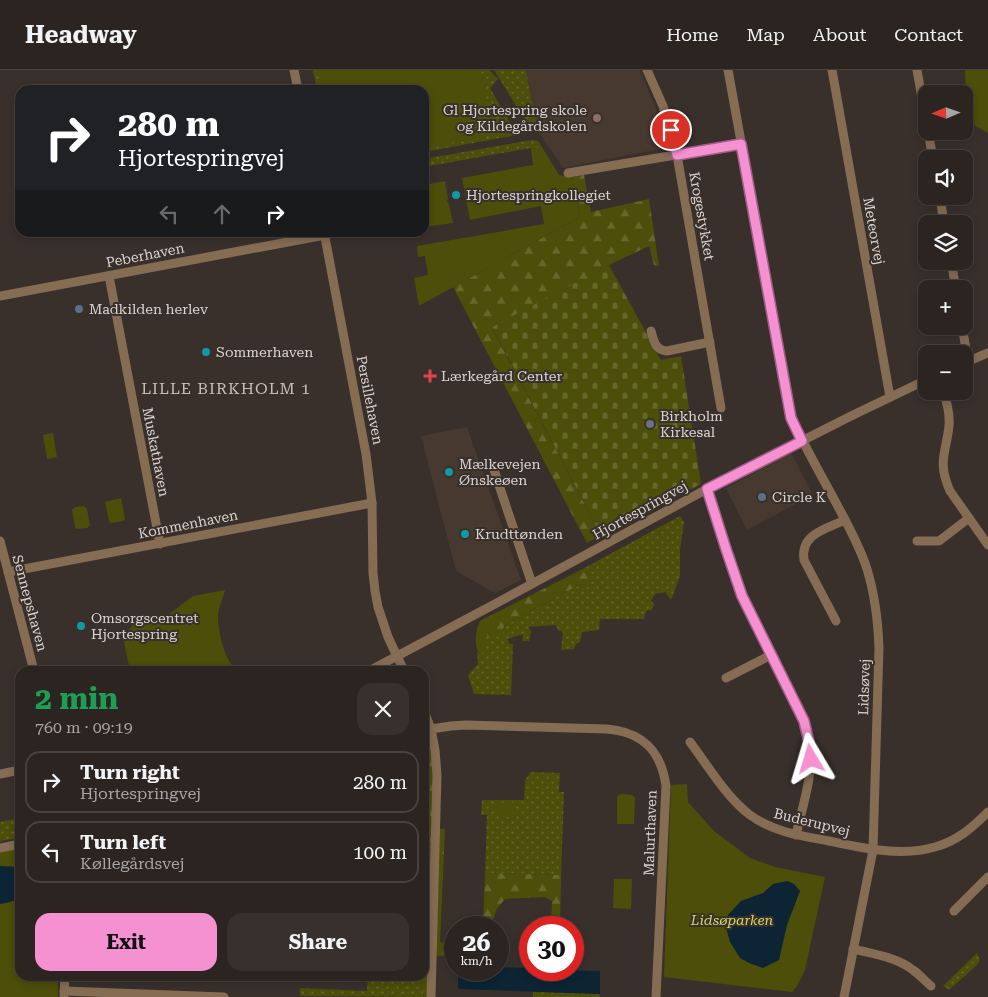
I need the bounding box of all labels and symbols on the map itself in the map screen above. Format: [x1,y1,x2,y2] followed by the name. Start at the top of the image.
[918,85,972,140] north arrow
[443,102,587,134] place label: Gl Hjortespring skole og Kildegårdskolen
[650,109,692,151] pin
[591,112,603,124] marker: Gl Hjortespring skole og Kildegårdskolen
[686,170,718,262] street label: Krogestykket
[466,187,611,203] place label: Hjortespringkollegiet
[450,189,462,201] marker: Hjortespringkollegiet
[860,196,888,266] street label: Meteorvej
[104,240,186,270] street label: Peberhaven
[89,301,209,317] place label: Madkilden herlev
[73,303,85,315] marker: Madkilden herlev
[216,344,313,360] place label: Sommerhaven
[200,346,212,358] marker: Sommerhaven
[354,354,386,446] street label: Persillehaven
[441,368,562,384] place label: Lærkegård Center
[423,369,437,383] marker: Lærkegård Center
[141,379,311,398] district label: LILLE BIRKHOLM 1
[140,406,172,498] street label: Muskathaven
[660,408,723,440] place label: Birkholm Kirkesal
[644,418,656,430] marker: Birkholm Kirkesal
[459,456,541,488] place label: Mælkevejen Ønskeøen
[443,466,455,478] marker: Mælkevejen Ønskeøen
[590,477,690,543] street label: Hjortespringvej
[772,489,826,505] place label: Circle K
[756,491,768,503] marker: Circle K
[137,506,239,542] street label: Kommenhaven
[475,526,563,542] place label: Krudttønden
[459,528,471,540] marker: Krudttønden
[9,553,51,653] street label: Sennepshaven
[91,610,198,642] place label: Omsorgscentret Hjortespring
[75,620,87,632] marker: Omsorgscentret Hjortespring
[855,658,873,716] street label: Lidsøvej
[784,732,836,784] position arrow
[641,790,659,876] street label: Malurthaven
[772,805,852,839] street label: Buderupvej
[690,912,774,928] park label: Lidsøparken
[519,916,584,981] speed limit sign: 30

